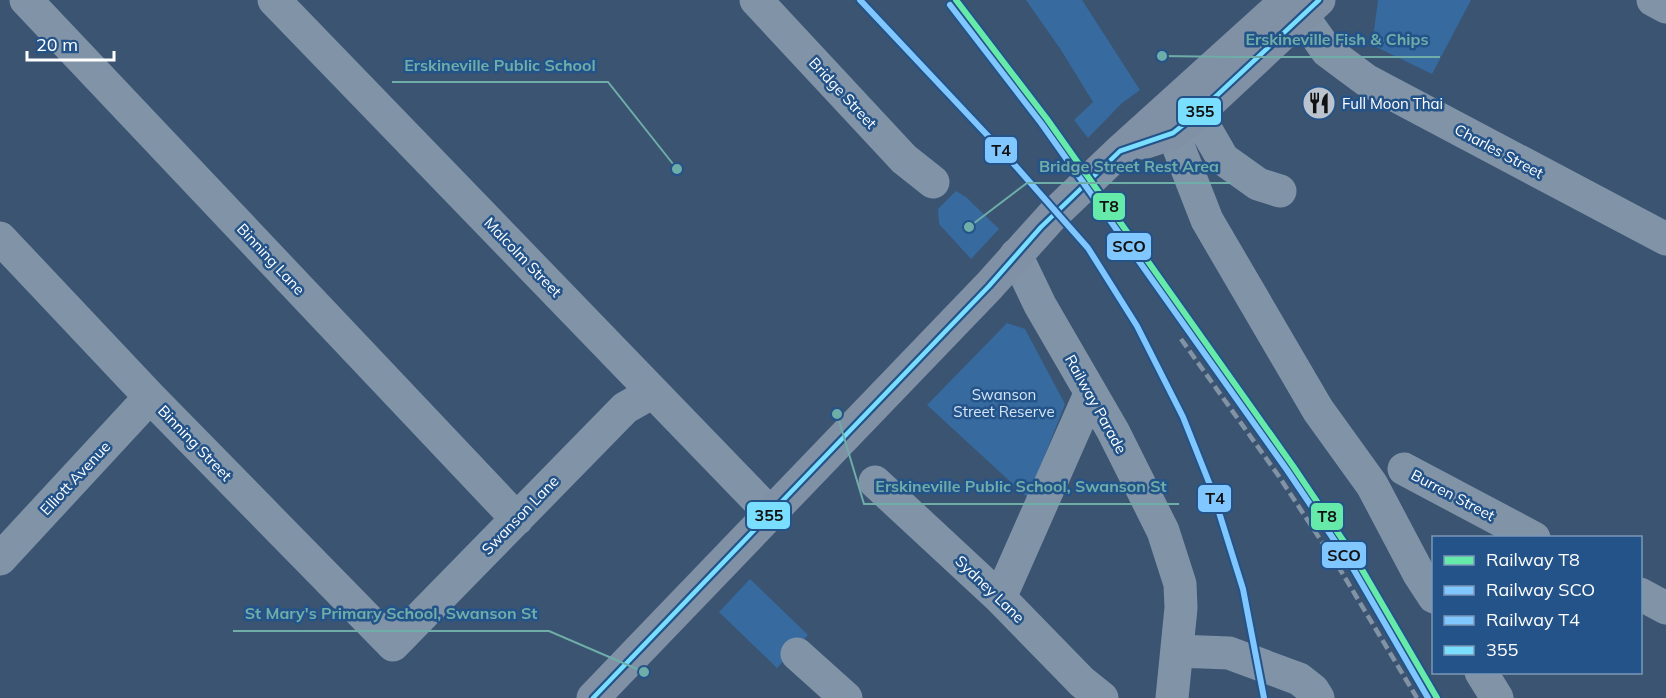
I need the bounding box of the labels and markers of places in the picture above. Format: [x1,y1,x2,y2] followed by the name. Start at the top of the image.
[1233,23,1440,57] callout: Erskineville Fish & Chips
[392,48,608,82] callout: Erskineville Public School
[1301,85,1337,121] restaurant icon: Full Moon Thai
[1342,94,1443,113] place label: Full Moon Thai
[1027,149,1231,183] callout: Bridge Street Rest Area
[864,470,1179,504] callout: Erskineville Public School, Swanson St
[233,597,549,631] callout: St Mary's Primary School, Swanson St

